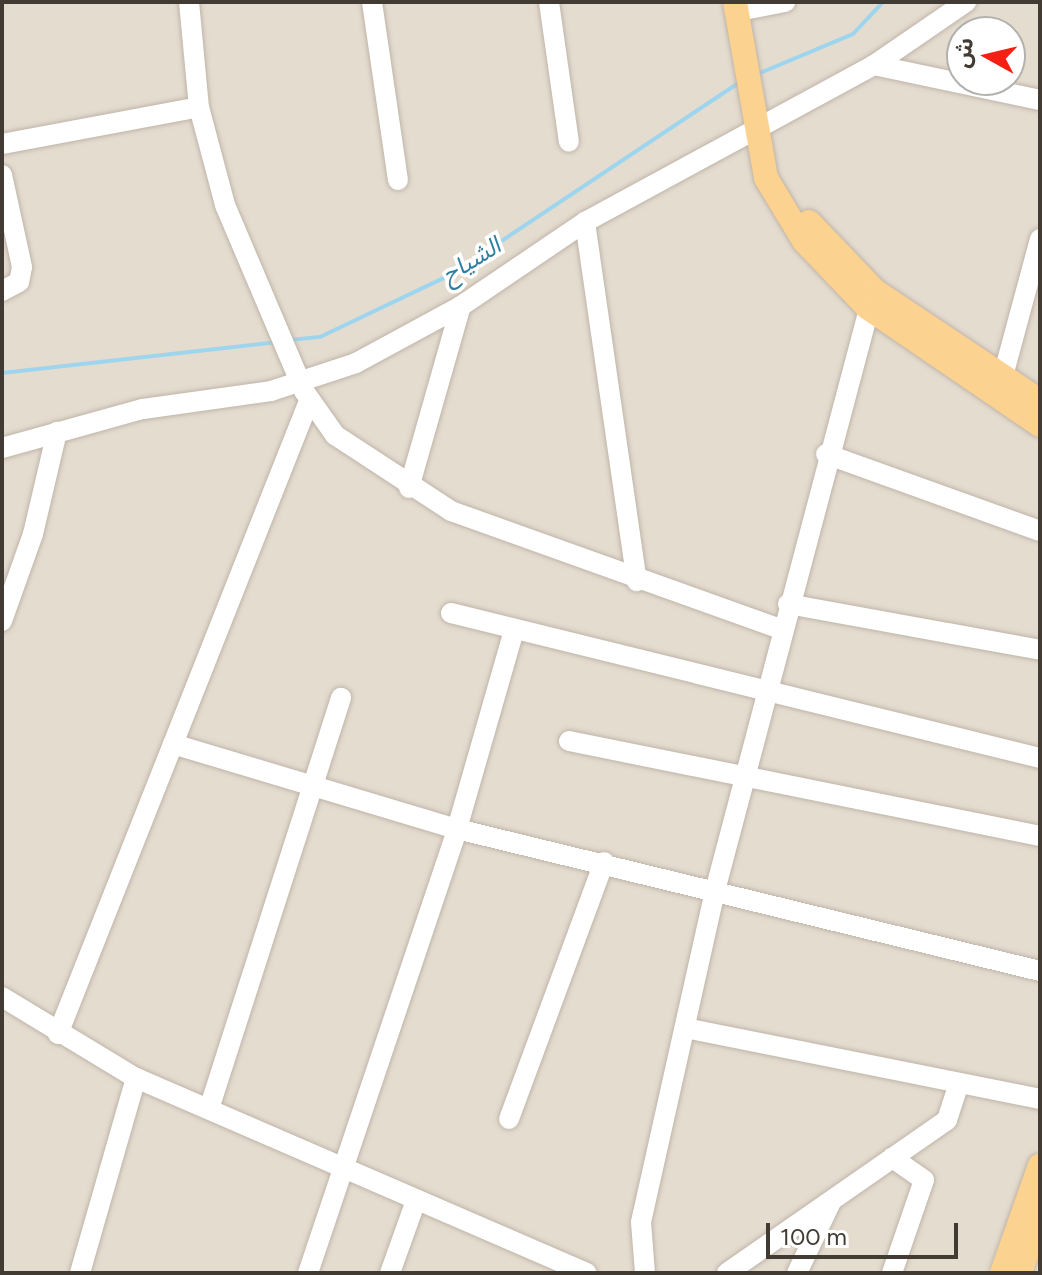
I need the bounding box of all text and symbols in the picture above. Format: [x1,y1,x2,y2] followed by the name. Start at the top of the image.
[946,16,1026,96] north arrow
[948,36,979,70] text: ش
[436,231,506,289] water label: الشياح
[770,1207,962,1257] scale bar
[780,1222,847,1251] text: 100 m

